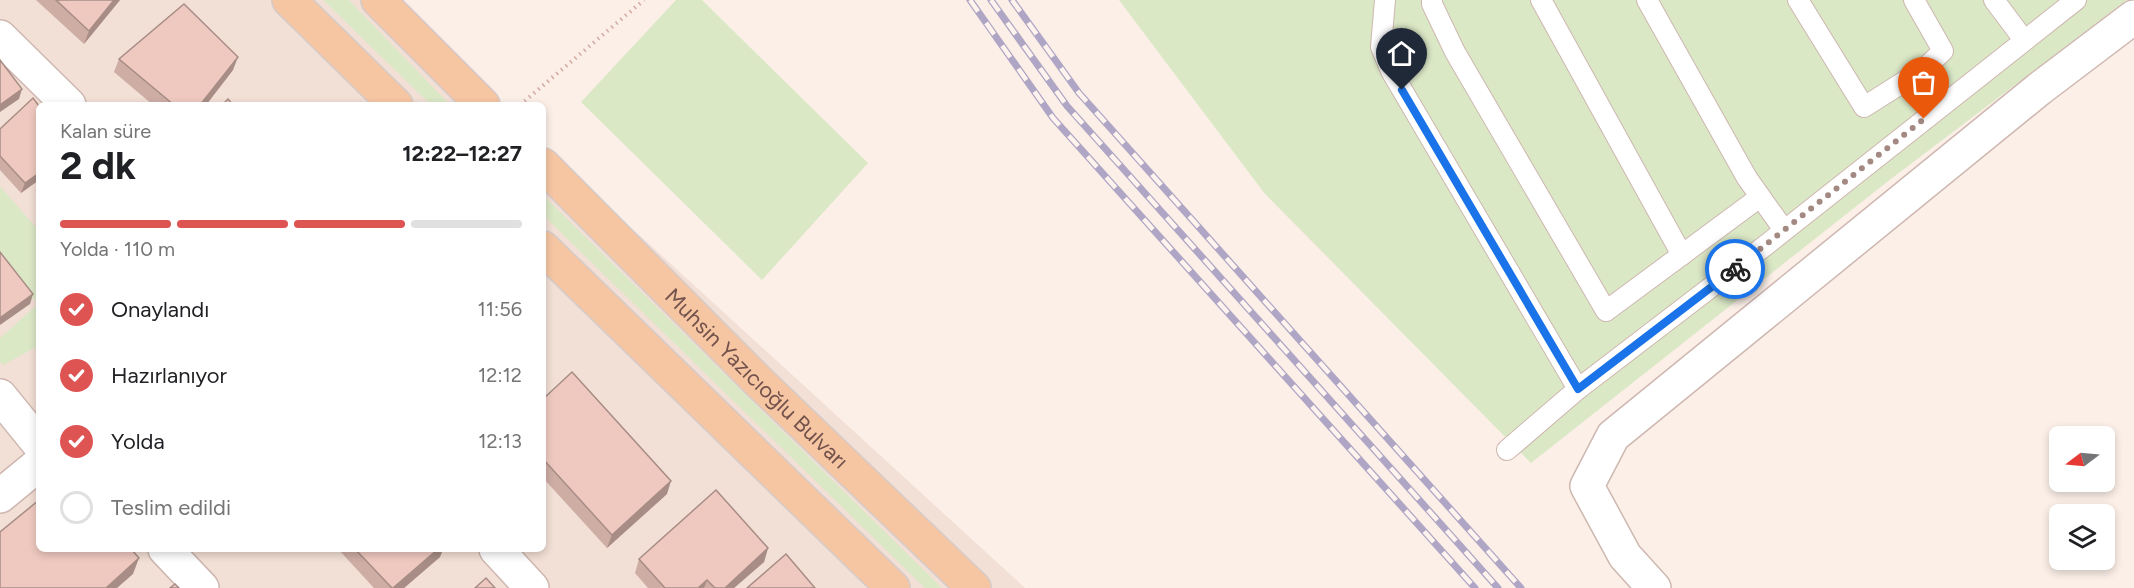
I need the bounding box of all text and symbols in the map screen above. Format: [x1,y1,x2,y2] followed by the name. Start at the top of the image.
[1376,28,1427,90] pin
[1385,37,1418,70] icon: home
[1898,57,1949,119] pin
[1907,66,1940,99] icon: bag
[60,119,151,143] text: Kalan süre
[402,140,522,167] text: 12:22–12:27
[60,142,136,189] text: 2 dk
[60,237,175,261] text: Yolda · 110 m
[1705,239,1765,299] courier
[1719,253,1752,286] icon: bike
[660,282,854,474] street label: Muhsin Yazıcıoğlu Bulvarı
[60,293,93,326] icon: check
[111,296,209,323] text: Onaylandı
[478,297,522,321] text: 11:56
[60,359,93,392] icon: check
[111,362,227,389] text: Hazırlanıyor
[478,363,522,387] text: 12:12
[60,425,93,458] icon: check
[2049,426,2115,492] north arrow
[2049,426,2115,570] map controls
[111,428,165,455] text: Yolda
[478,429,522,453] text: 12:13
[111,494,231,521] text: Teslim edildi
[2049,504,2115,570] button: layers

